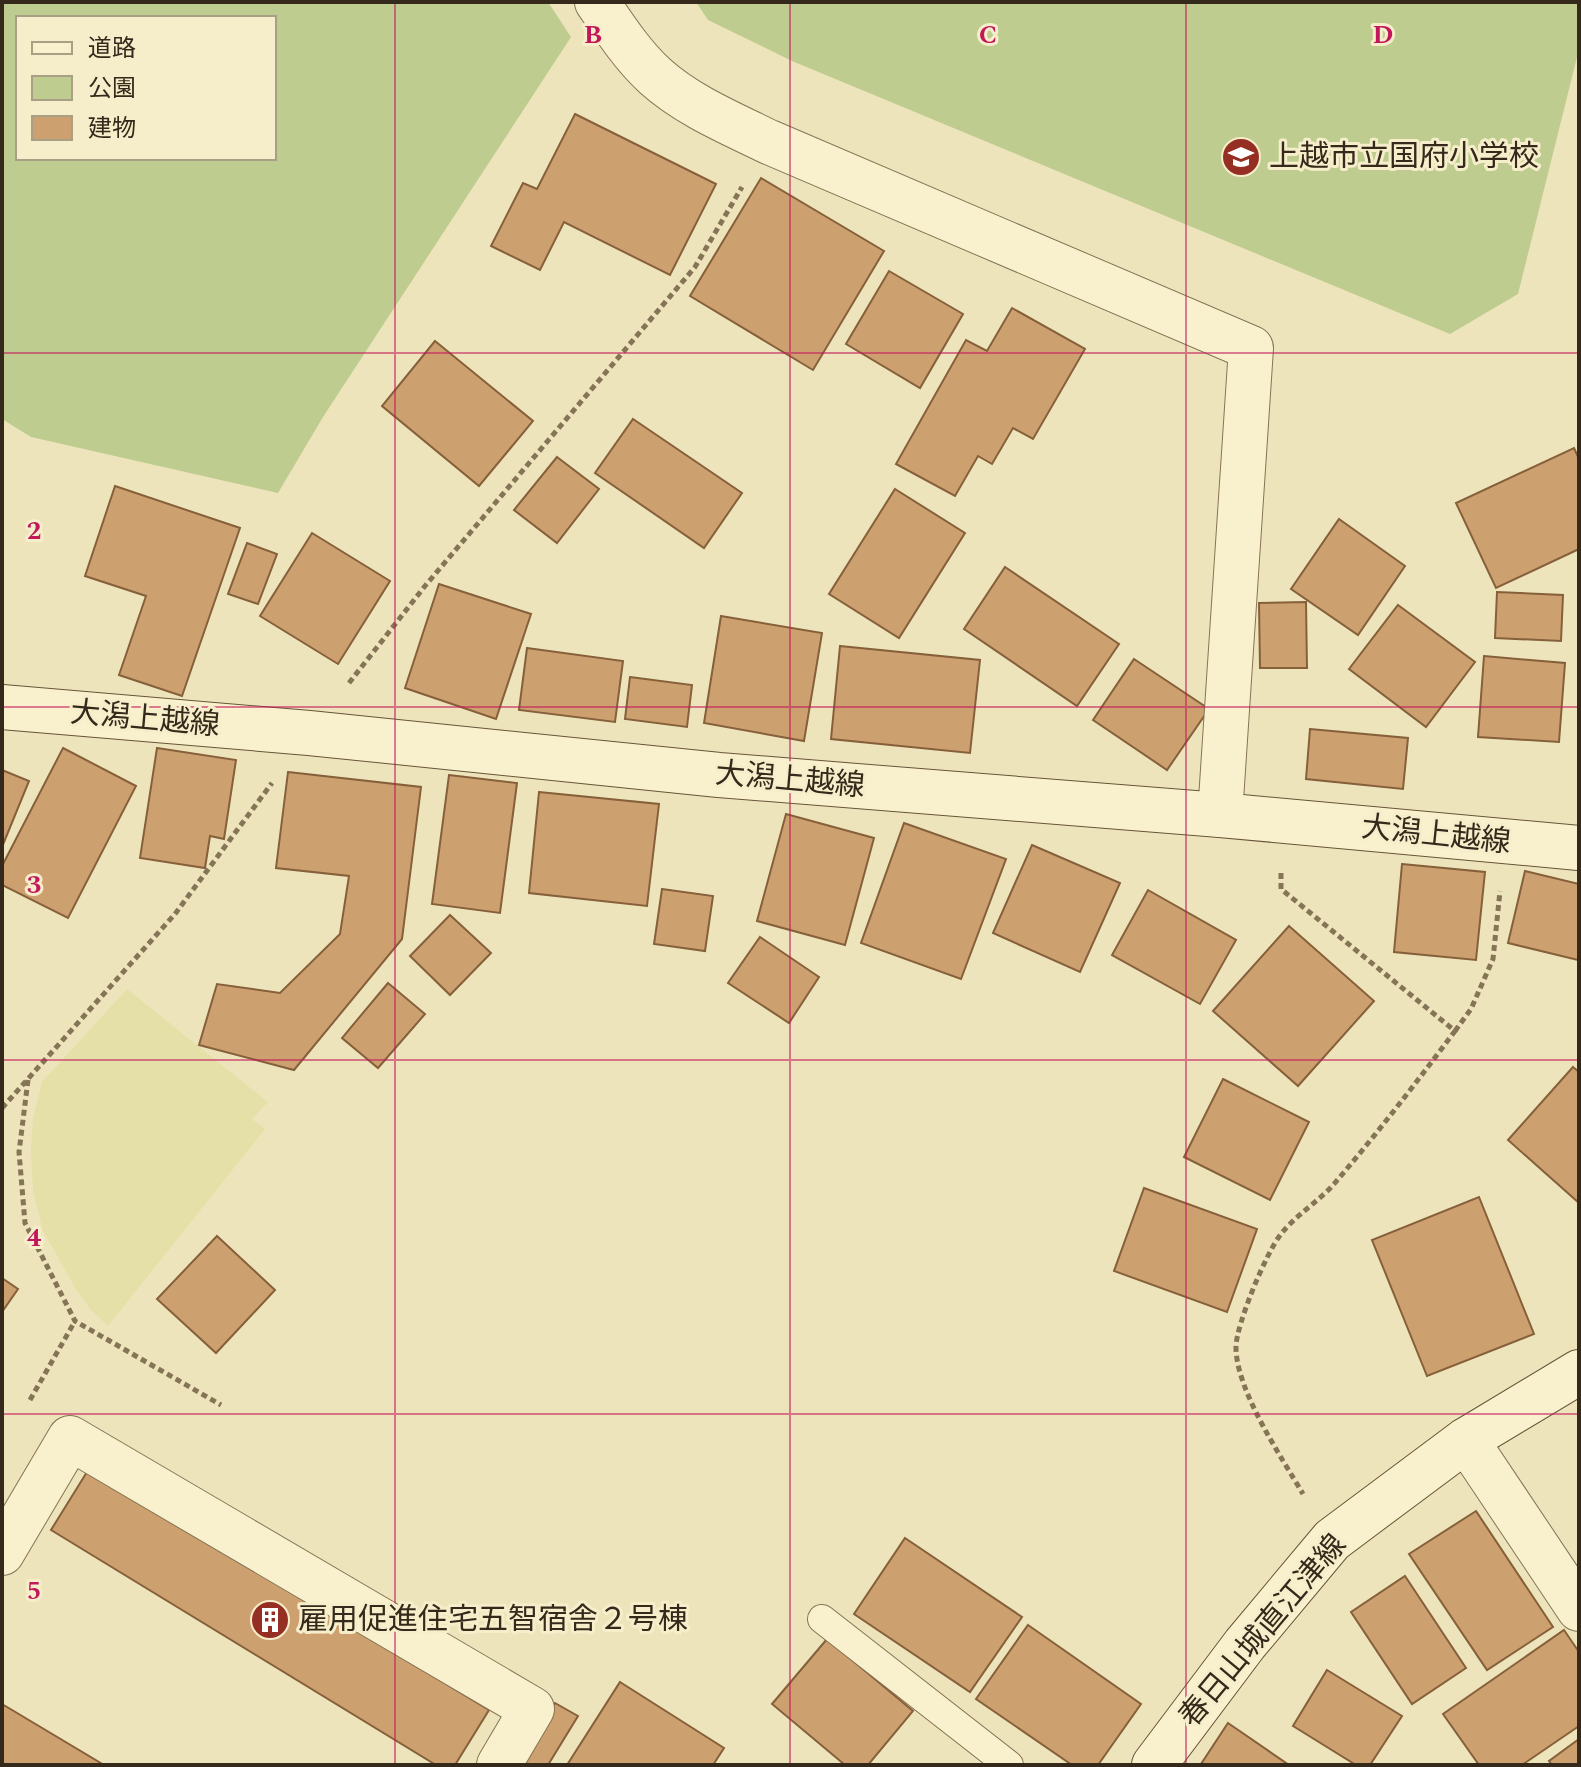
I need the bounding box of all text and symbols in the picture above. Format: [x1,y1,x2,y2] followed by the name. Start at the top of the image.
[584,15,602,55] text: B
[979,15,997,55] text: C
[1373,15,1393,55] text: D
[16,16,276,160] legend
[88,31,136,67] text: 道路
[88,71,136,107] text: 公園
[88,111,136,147] text: 建物
[1269,134,1539,180] place label: 上越市立国府小学校
[1220,136,1262,178] school or university icon: 上越市立国府小学校
[27,511,41,551] text: 2
[68,690,222,748] street label: 大潟上越線
[713,751,867,809] street label: 大潟上越線
[1359,804,1513,866] street label: 大潟上越線
[27,865,41,905] text: 3
[27,1218,42,1258] text: 4
[1168,1524,1358,1738] street label: 春日山城直江津線
[27,1571,41,1611] text: 5
[298,1597,688,1643] place label: 雇用促進住宅五智宿舎２号棟
[249,1599,291,1641] building icon: 雇用促進住宅五智宿舎２号棟

